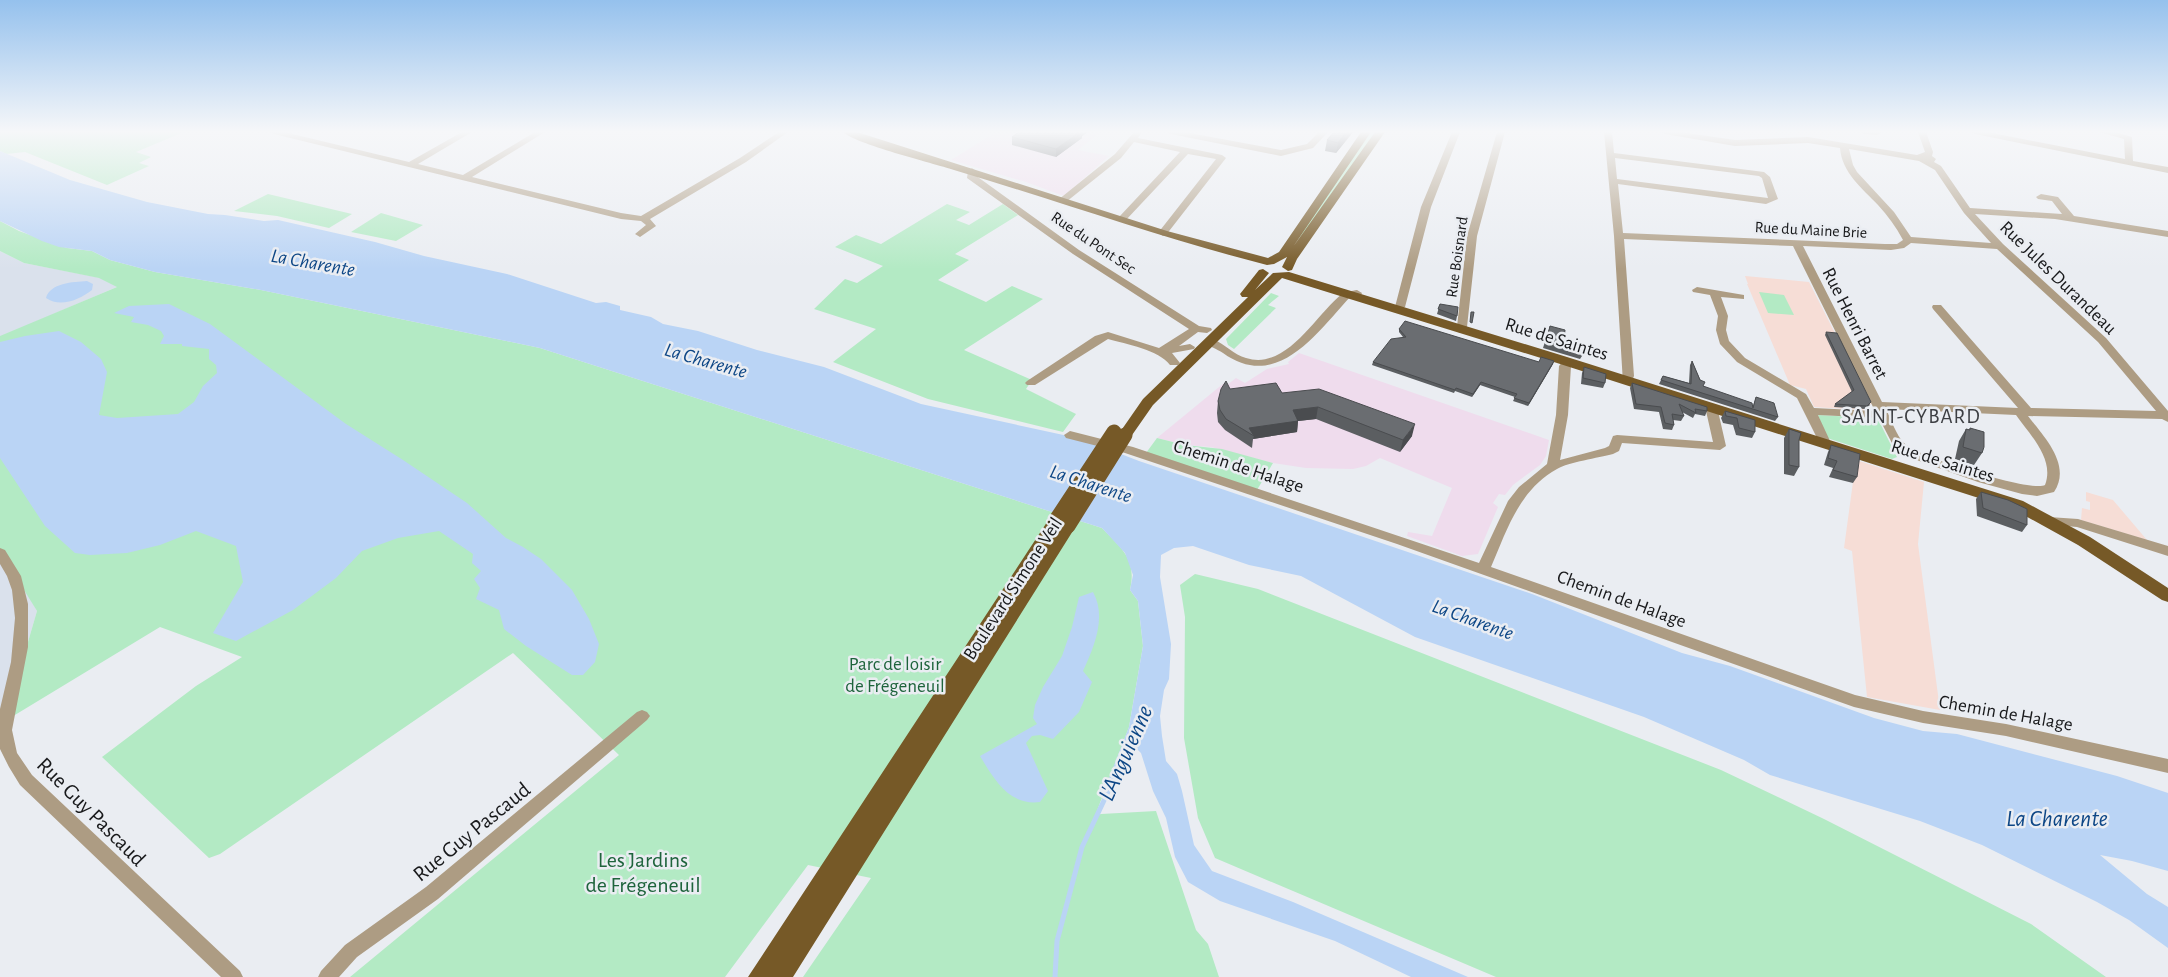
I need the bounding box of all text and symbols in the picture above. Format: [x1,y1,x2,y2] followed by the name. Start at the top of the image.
[1048,209,1139,277] street label: Rue du Pont Sec
[1443,216,1471,299] street label: Rue Boisnard
[1996,218,2120,339] street label: Rue Jules Durandeau
[1754,219,1868,241] street label: Rue du Maine Brie
[269,246,357,280] water label: La Charente
[1818,265,1891,383] street label: Rue Henri Barret
[1503,315,1610,364] street label: Rue de Saintes
[662,340,750,382] water label: La Charente
[1841,406,1981,427] district label: SAINT-CYBARD
[1171,436,1306,496] street label: Chemin de Halage
[1889,437,1996,486] street label: Rue de Saintes
[1047,461,1135,507] water label: La Charente
[960,514,1066,663] street label: Boulevard Simone Veil
[1554,567,1689,632] street label: Chemin de Halage
[1429,596,1516,644] water label: La Charente
[845,655,945,696] park label: Parc de loisir de Frégeneuil
[1937,692,2074,735] street label: Chemin de Halage
[1094,702,1158,805] water label: L'Anguienne
[33,753,150,870] street label: Rue Guy Pascaud
[409,778,534,886] street label: Rue Guy Pascaud
[2006,807,2108,831] water label: La Charente
[585,849,701,896] park label: Les Jardins de Frégeneuil

